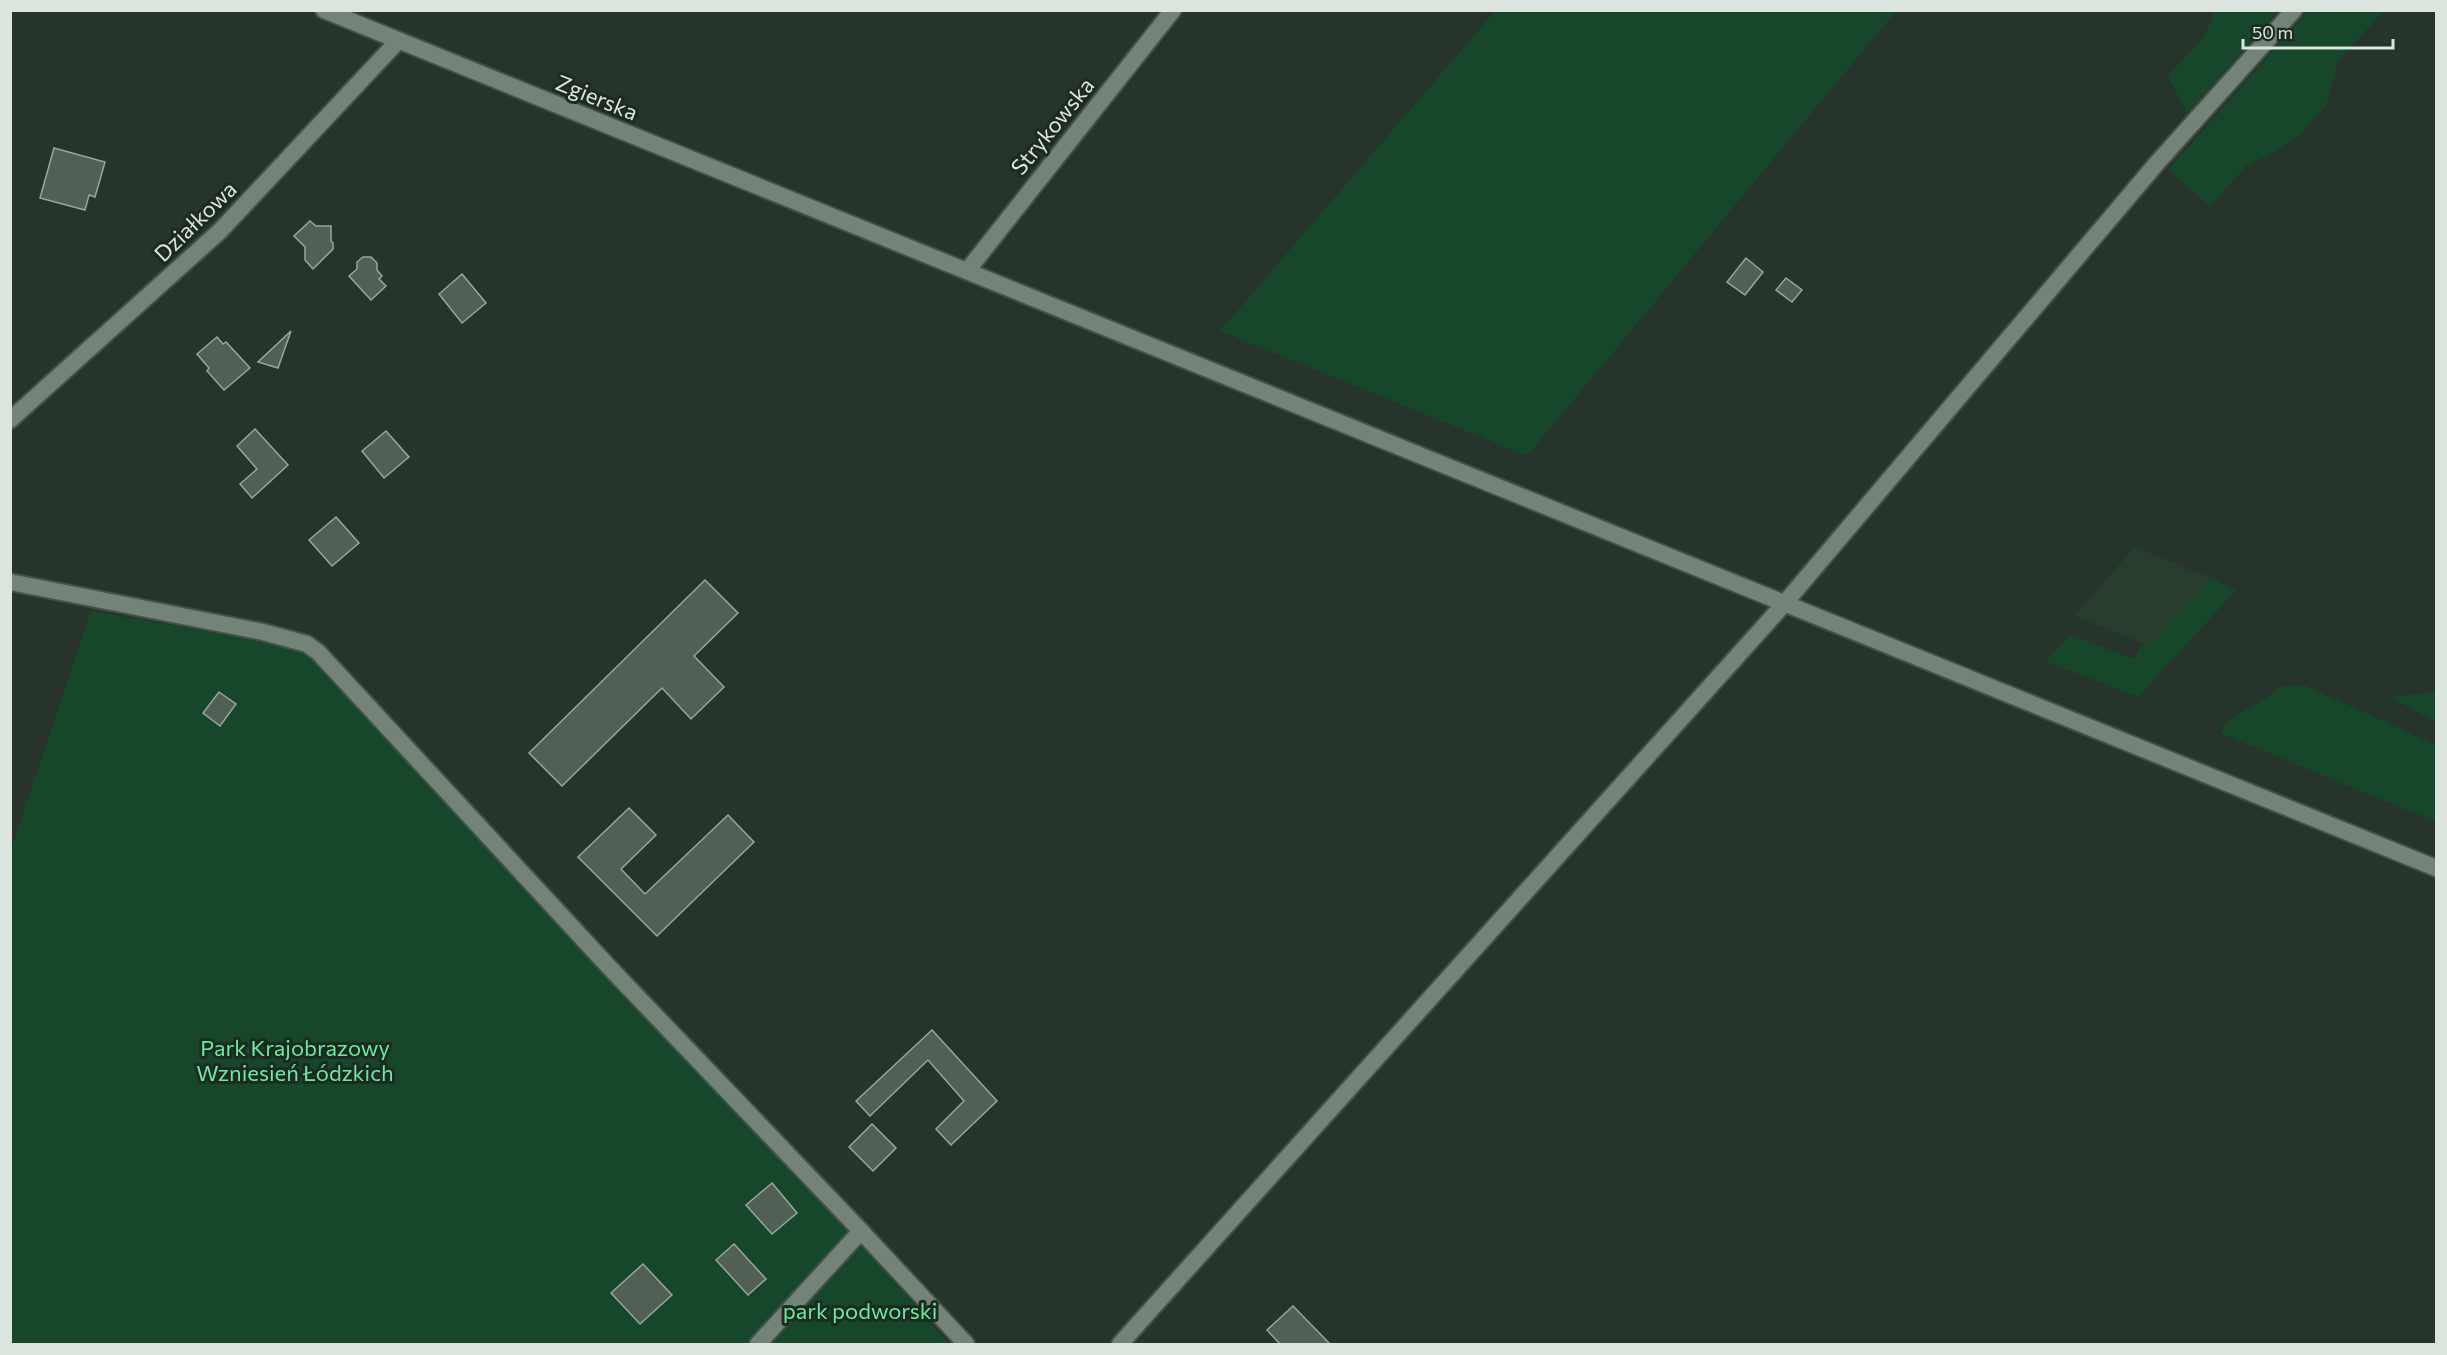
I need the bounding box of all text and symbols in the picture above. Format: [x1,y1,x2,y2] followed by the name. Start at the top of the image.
[2243,12,2393,50] scale bar
[2252,21,2293,43] text: 50 m
[552,68,642,126] street label: Zgierska
[1005,72,1099,180] street label: Strykowska
[148,175,242,267] street label: Działkowa
[196,1034,394,1086] park label: Park Krajobrazowy Wzniesień Łódzkich
[783,1297,937,1324] park label: park podworski

